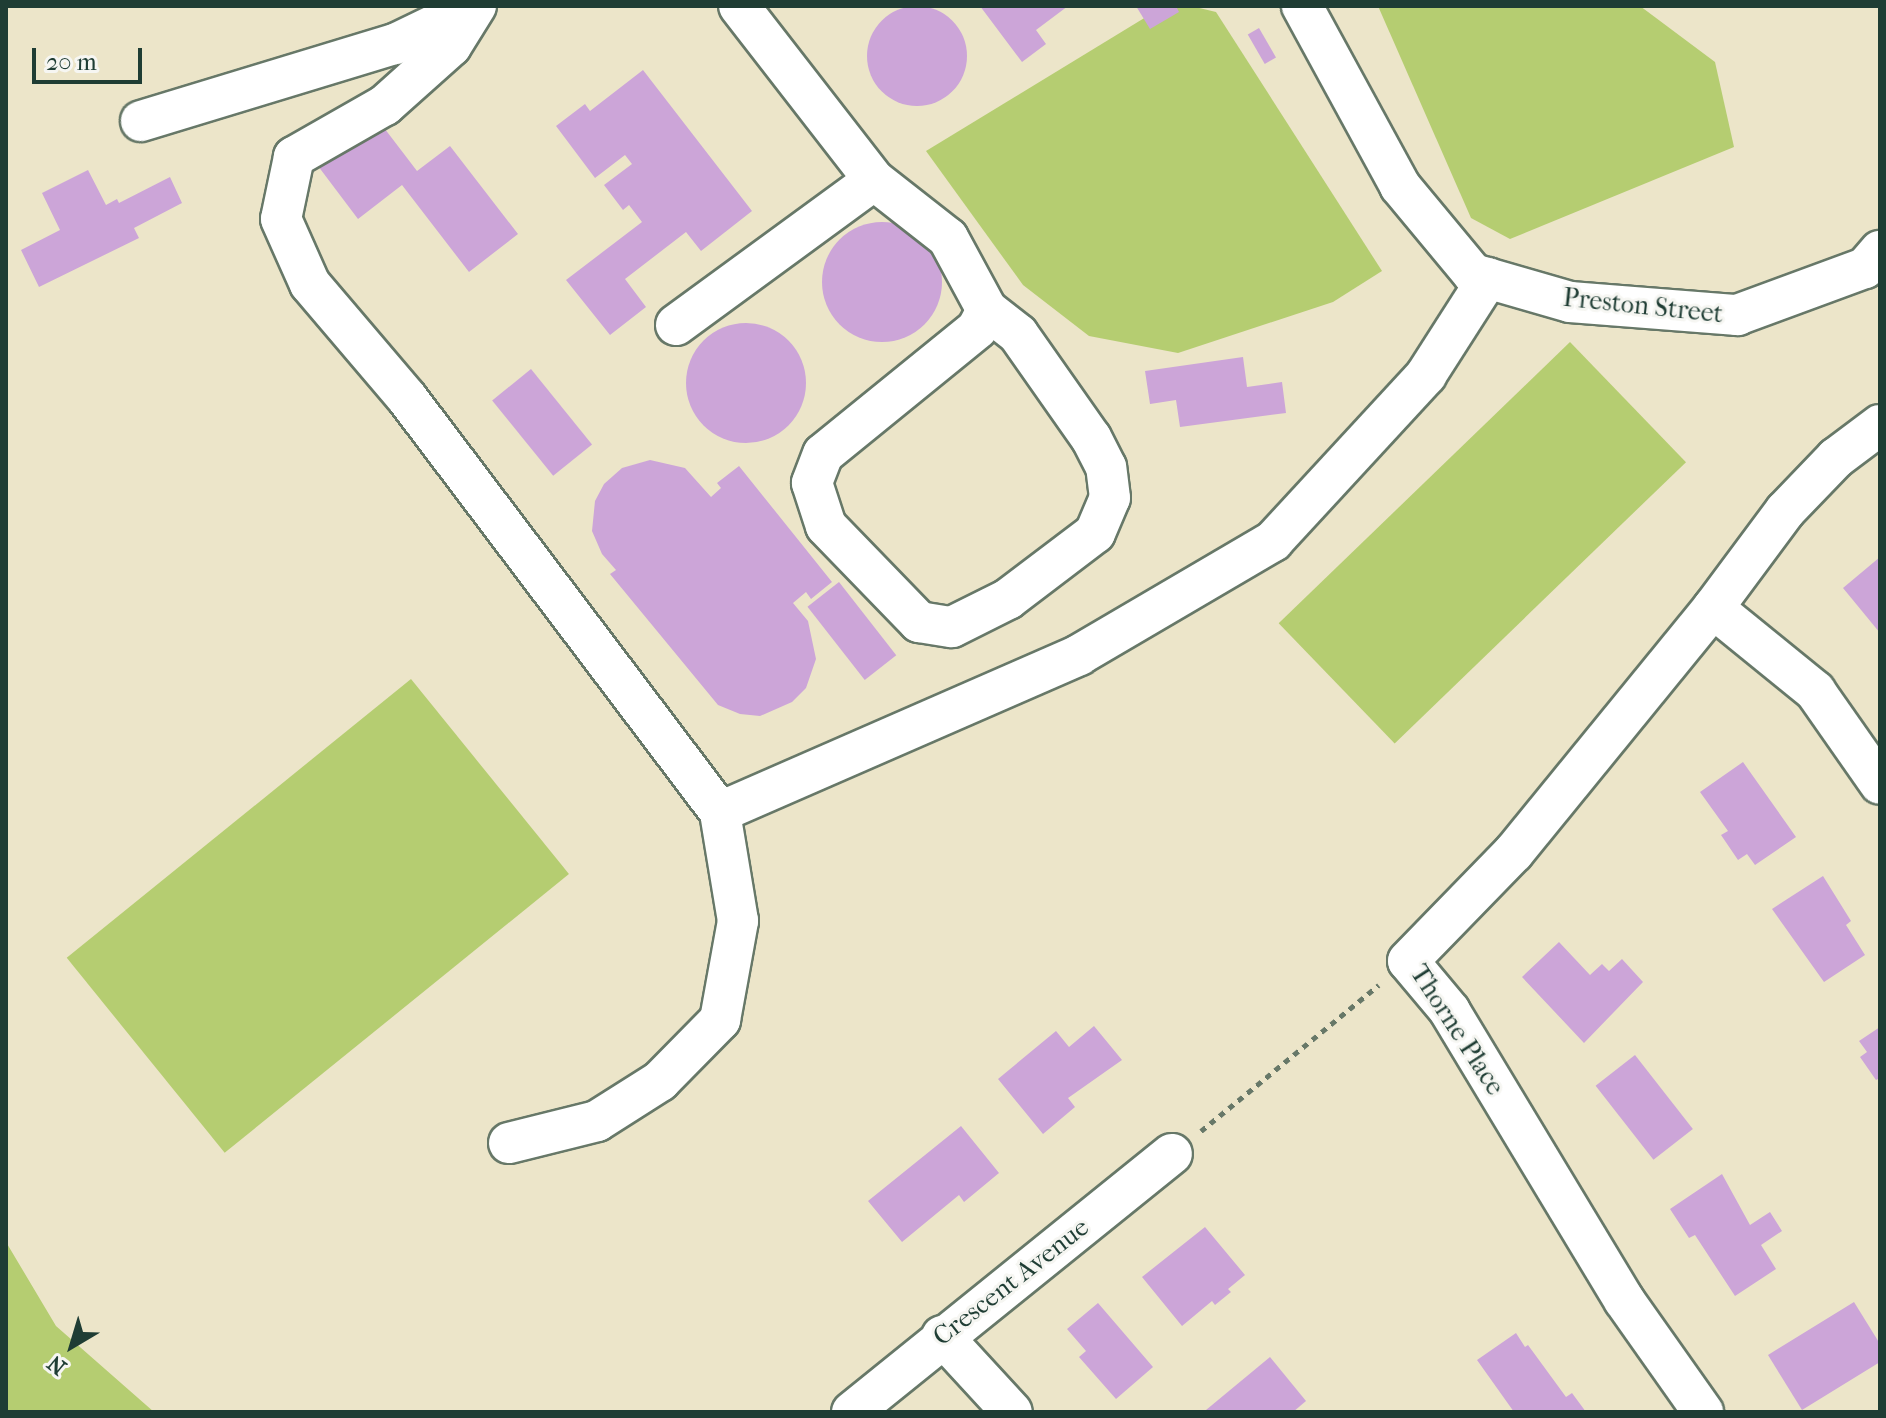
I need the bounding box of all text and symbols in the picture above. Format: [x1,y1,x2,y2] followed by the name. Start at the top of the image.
[36,32,146,82] scale bar
[46,48,97,76] text: 20 m
[1561,282,1725,330] street label: Preston Street
[1403,959,1511,1101] street label: Thorne Place
[927,1212,1095,1352] street label: Crescent Avenue
[32,1306,112,1386] north arrow
[43,1350,72,1380] text: N

